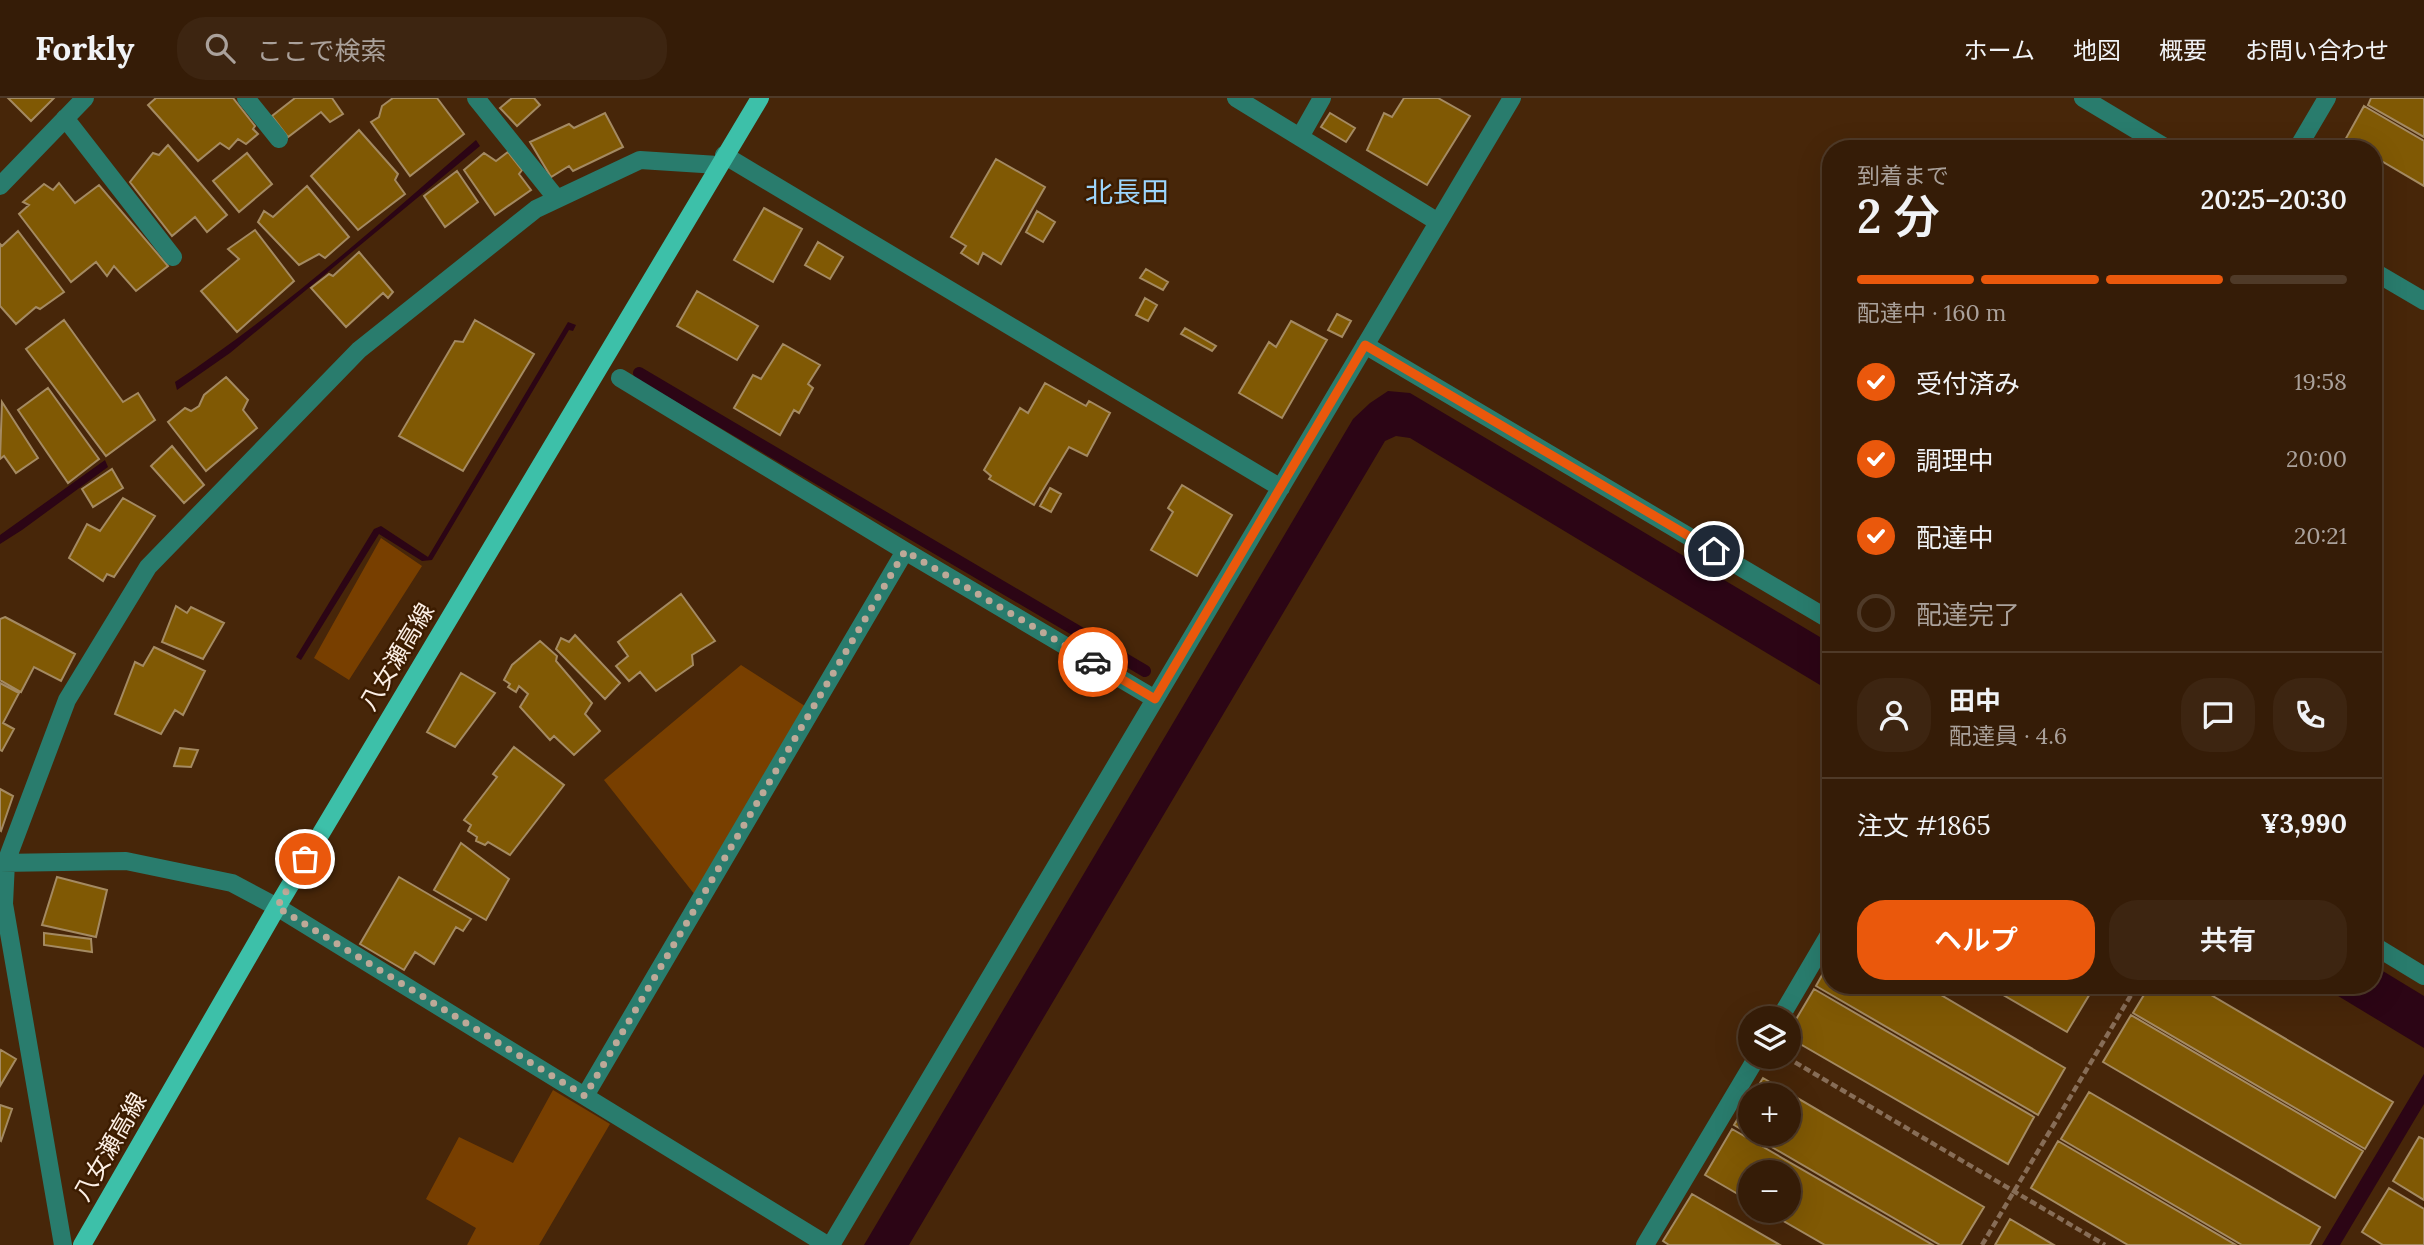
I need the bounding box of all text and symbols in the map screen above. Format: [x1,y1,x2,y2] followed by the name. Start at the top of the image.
[177,17,667,80] search box
[35,27,135,69] text: Forkly
[201,29,239,67] icon: search
[257,34,387,67] text: ここで検索
[1964,35,2035,66] text: ホーム
[2073,35,2121,66] text: 地図
[2159,35,2207,66] text: 概要
[2245,35,2389,66] text: お問い合わせ
[1857,161,1949,190] text: 到着まで
[1085,174,1169,210] district label: 北長田
[2200,183,2347,216] text: 20:25–20:30
[1857,187,1940,246] text: 2 分
[1857,298,2006,327] text: 配達中 · 160 m
[1857,363,1895,401] icon: check
[1916,367,2020,400] text: 受付済み
[2294,367,2347,396] text: 19:58
[1857,440,1895,478] icon: check
[1916,444,1994,477] text: 調理中
[2286,444,2347,473] text: 20:00
[1857,517,1895,555] icon: check
[1684,521,1744,581] pin
[1916,521,1994,554] text: 配達中
[2294,521,2347,550] text: 20:21
[1695,532,1733,570] icon: home
[352,597,441,716] street label: 八女瀬高線
[1916,598,2020,631] text: 配達完了
[1058,627,1128,697] courier
[1074,643,1112,681] icon: car
[1857,678,1931,752] button: person
[2181,678,2255,752] button: chat
[2273,678,2347,752] button: phone
[1949,684,2001,717] text: 田中
[1949,721,2067,750] text: 配達員 · 4.6
[2261,807,2347,840] text: ¥3,990
[1857,809,1991,842] text: 注文 #1865
[275,829,335,889] pin
[286,840,324,878] icon: bag
[1857,900,2095,980] button: ヘルプ
[2109,900,2347,980] button: 共有
[1738,1006,1801,1223] map controls
[1738,1006,1801,1069] button: layers
[1738,1083,1801,1146] button: +
[66,1087,153,1206] street label: 八女瀬高線
[1738,1160,1801,1223] button: −

